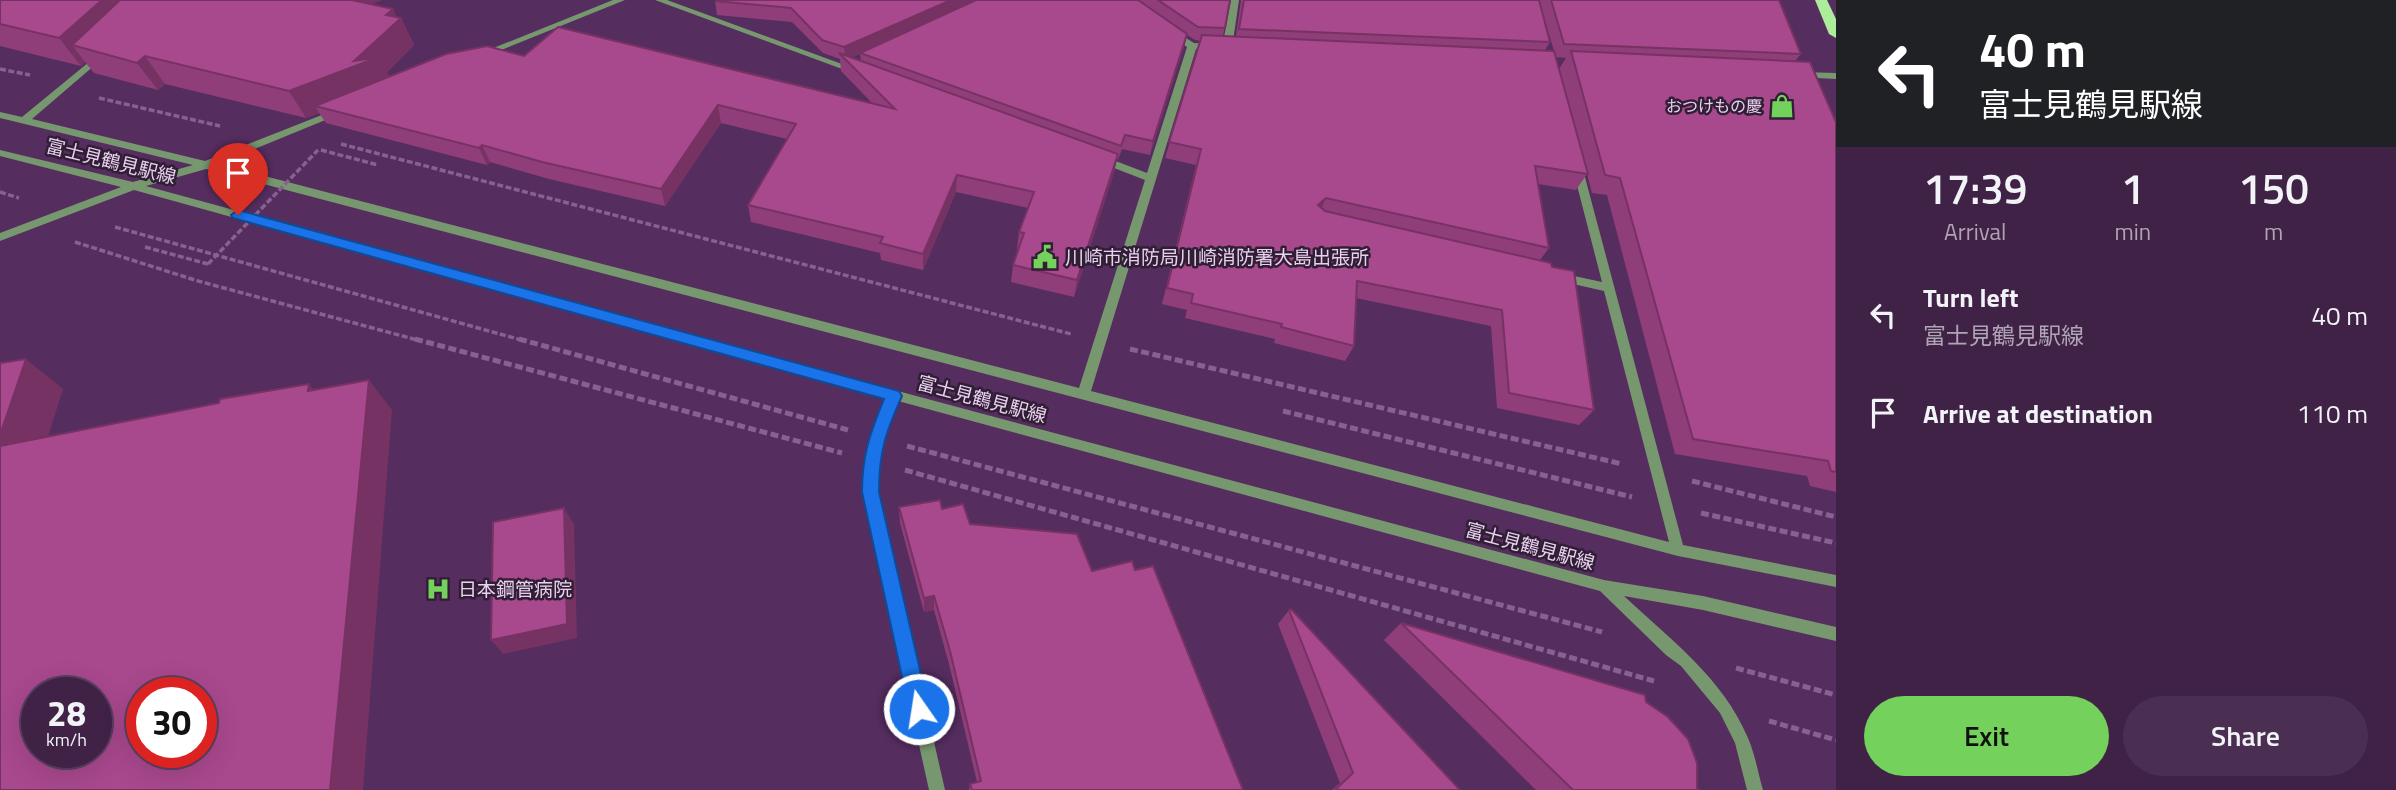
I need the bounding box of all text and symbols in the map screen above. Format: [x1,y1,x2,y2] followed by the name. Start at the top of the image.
[1979,11,2086,86] text: 40 m
[1864,28,1955,119] icon: left
[1979,80,2203,128] text: 富士見鶴見駅線
[1768,92,1796,120] shop icon: おつけもの慶
[1666,94,1762,118] place label: おつけもの慶
[43,130,179,191] street label: 富士見鶴見駅線
[208,143,268,215] pin
[219,154,257,192] icon: arrive
[1923,156,2027,220] text: 17:39
[2121,156,2145,220] text: 1
[2238,156,2309,220] text: 150
[1944,214,2006,249] text: Arrival
[2114,214,2151,249] text: min
[2264,214,2283,249] text: m
[1065,242,1369,271] place label: 川崎市消防局川崎消防署大島出張所
[1031,243,1059,271] public building icon: 川崎市消防局川崎消防署大島出張所
[1923,278,2018,317] text: Turn left
[1864,296,1902,334] icon: left
[2311,296,2368,335] text: 40 m
[1923,318,2084,353] text: 富士見鶴見駅線
[914,367,1050,430] street label: 富士見鶴見駅線
[1864,394,1902,432] icon: arrive
[1923,394,2153,433] text: Arrive at destination
[2297,394,2368,433] text: 110 m
[1462,514,1598,577] street label: 富士見鶴見駅線
[458,574,572,603] place label: 日本鋼管病院
[424,575,452,603] hospital icon: 日本鋼管病院
[882,672,956,746] position arrow
[126,677,217,768] speed limit sign: 30
[47,686,86,740] text: 28
[1864,696,2109,776] button: Exit
[2123,696,2368,776] button: Share
[46,726,87,753] text: km/h

